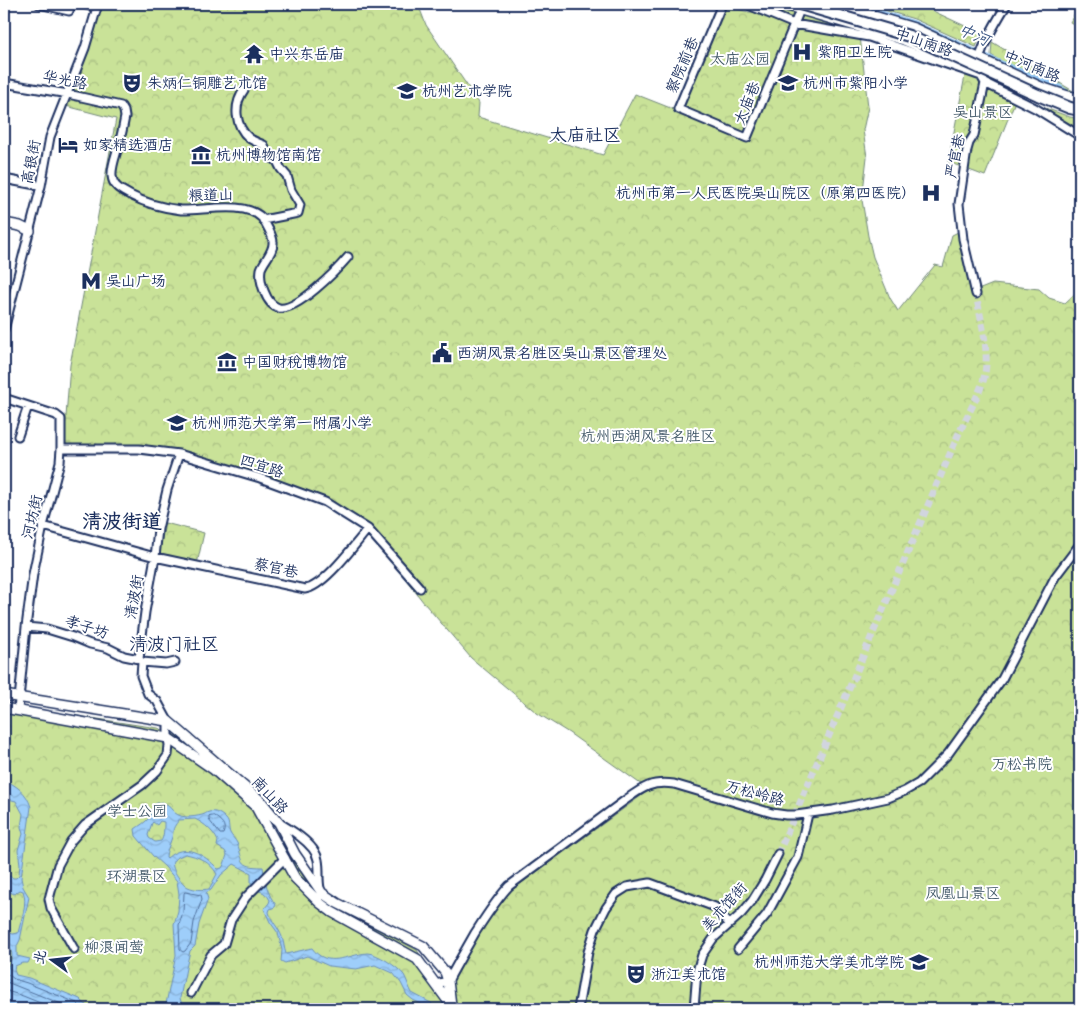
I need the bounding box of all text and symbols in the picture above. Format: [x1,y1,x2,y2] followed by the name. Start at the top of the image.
[956,20,995,51] water label: 中河
[893,24,955,60] street label: 中山南路
[662,34,702,96] street label: 察院前巷
[791,41,813,63] hospital icon: 紫阳卫生院
[243,43,265,65] temple icon: 中兴东岳庙
[817,43,892,61] place label: 紫阳卫生院
[269,45,344,63] place label: 中兴东岳庙
[1001,46,1063,86] street label: 中河南路
[710,50,770,68] park label: 太庙公园
[41,67,89,93] street label: 华光路
[121,72,143,94] theatre icon: 朱炳仁铜雕艺术馆
[777,72,799,94] school or university icon: 杭州市紫阳小学
[147,74,267,92] place label: 朱炳仁铜雕艺术馆
[803,74,908,92] place label: 杭州市紫阳小学
[730,79,764,127] street label: 太庙巷
[396,80,418,102] school or university icon: 杭州艺术学院
[422,82,512,100] place label: 杭州艺术学院
[953,103,1013,121] park label: 吴山景区
[549,125,621,146] district label: 太庙社区
[942,132,968,180] street label: 严官巷
[57,134,79,156] hotel icon: 如家精选酒店
[83,136,173,154] place label: 如家精选酒店
[18,138,44,186] street label: 高银街
[190,144,212,166] museum icon: 杭州博物馆南馆
[216,146,321,164] place label: 杭州博物馆南馆
[920,182,942,204] hospital icon: 杭州市第一人民医院吴山院区（原第四医院）
[616,184,916,202] place label: 杭州市第一人民医院吴山院区（原第四医院）
[188,186,234,204] street label: 粮道山
[80,270,102,292] metro station icon: 吴山广场
[106,272,166,290] place label: 吴山广场
[431,342,453,364] public building icon: 西湖风景名胜区吴山景区管理处
[457,344,667,362] place label: 西湖风景名胜区吴山景区管理处
[216,351,238,373] museum icon: 中国财税博物馆
[242,353,347,371] place label: 中国财税博物馆
[166,412,188,434] school or university icon: 杭州师范大学第一附属小学
[192,414,372,432] place label: 杭州师范大学第一附属小学
[580,427,716,445] park label: 杭州西湖风景名胜区
[238,450,286,482] street label: 四宜路
[18,493,46,541] street label: 河坊街
[82,510,162,533] district label: 清波街道
[252,555,300,581] street label: 蔡官巷
[121,573,147,621] street label: 清波街
[63,611,111,643] street label: 孝子坊
[129,634,219,655] district label: 清波门社区
[992,755,1052,773] park label: 万松书院
[248,772,292,818] street label: 南山路
[724,777,786,809] street label: 万松岭路
[107,802,167,820] park label: 学士公园
[107,867,167,885] park label: 环湖景区
[697,879,751,935] street label: 美术馆街
[925,884,1001,902] park label: 凤凰山景区
[28,936,78,986] north arrow
[84,938,144,956] park label: 柳浪闻莺
[30,948,50,966] text: 北
[908,951,930,973] school or university icon: 杭州师范大学美术学院
[754,953,904,971] place label: 杭州师范大学美术学院
[625,963,647,985] theatre icon: 浙江美术馆
[651,965,726,983] place label: 浙江美术馆

